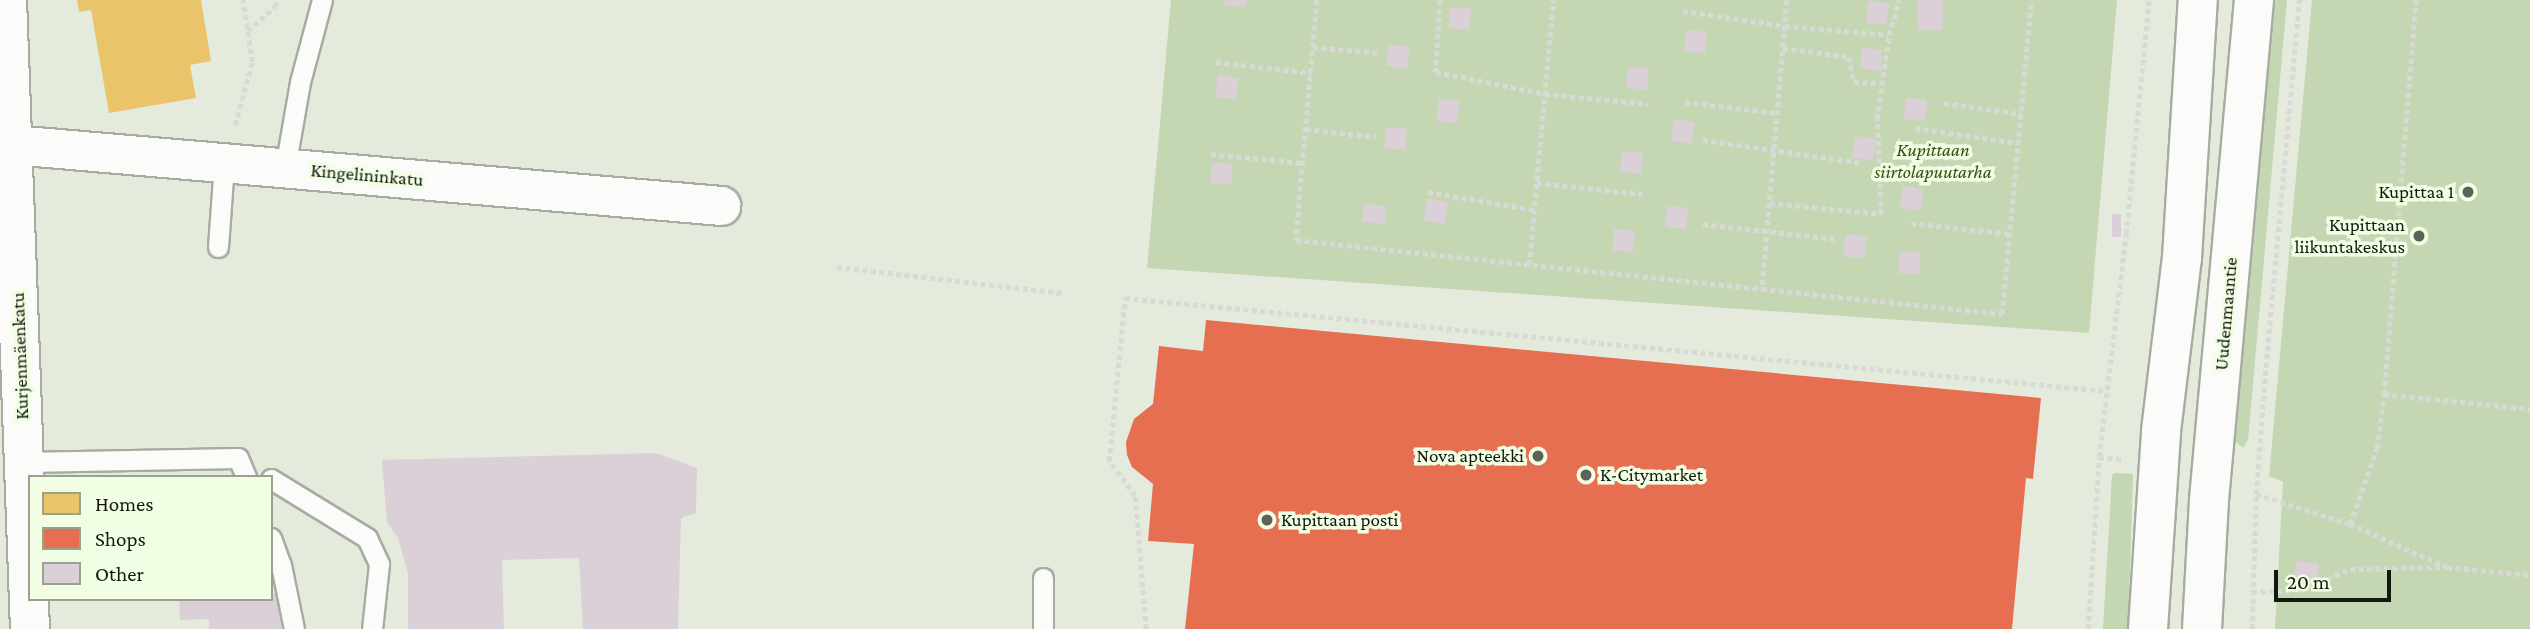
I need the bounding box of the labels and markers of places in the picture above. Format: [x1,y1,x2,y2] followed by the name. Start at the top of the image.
[2378,181,2454,203] place label: Kupittaa 1
[2460,184,2476,200] marker: Kupittaa 1
[2295,214,2405,258] place label: Kupittaan liikuntakeskus
[2411,228,2427,244] marker: Kupittaan liikuntakeskus
[1417,445,1524,467] place label: Nova apteekki
[1530,448,1546,464] marker: Nova apteekki
[1600,464,1703,486] place label: K-Citymarket
[1578,467,1594,483] marker: K-Citymarket
[1281,509,1399,531] place label: Kupittaan posti
[1259,512,1275,528] marker: Kupittaan posti

